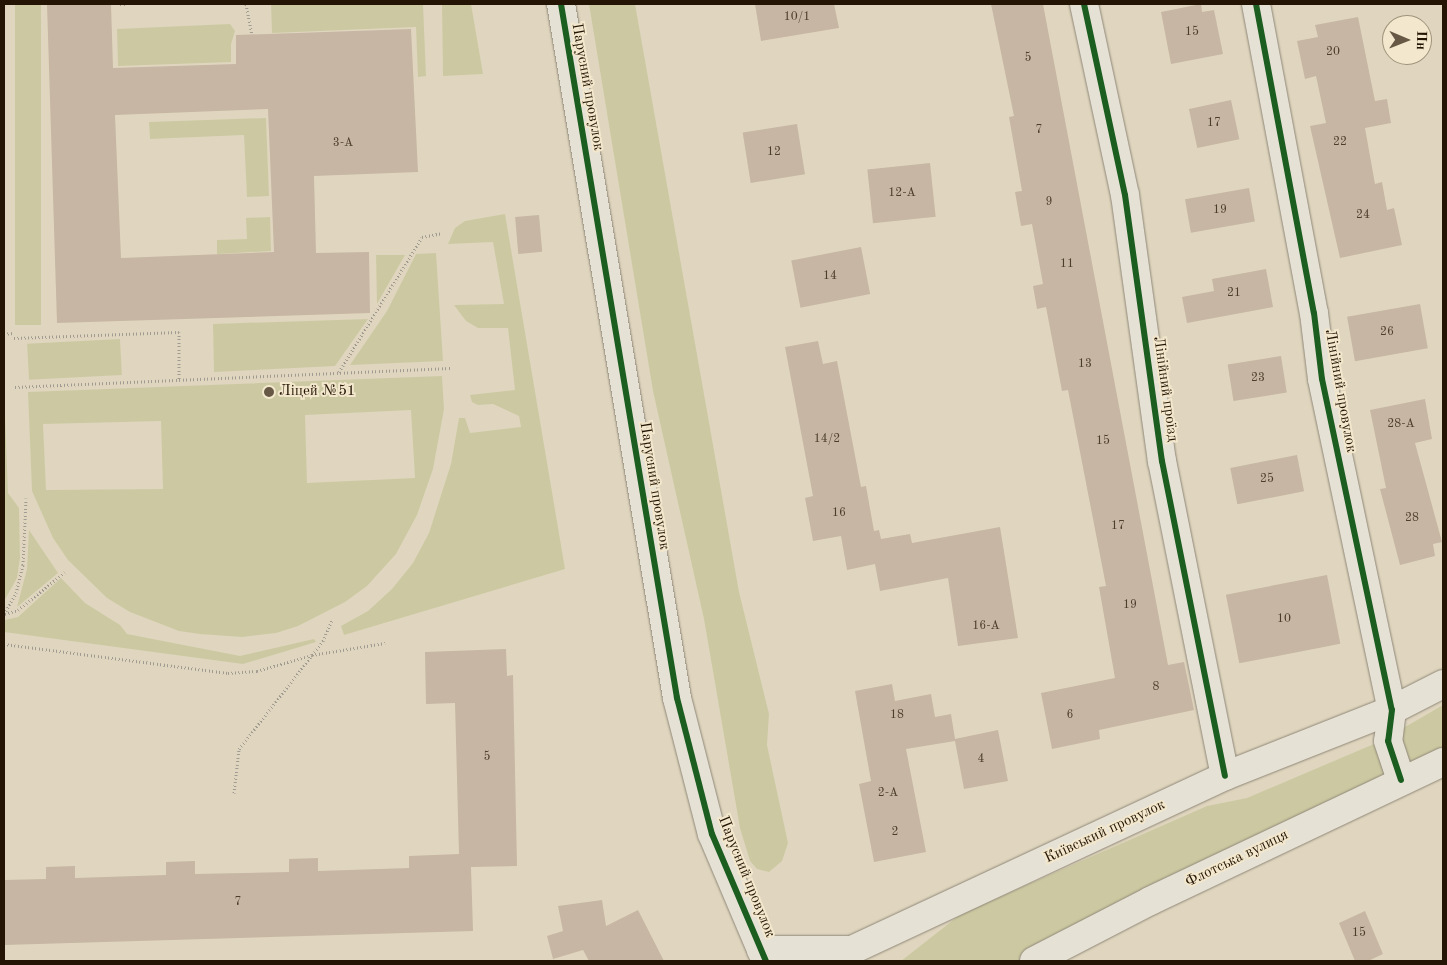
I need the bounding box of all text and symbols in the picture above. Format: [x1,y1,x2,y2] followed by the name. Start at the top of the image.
[784,11,810,25] house number: 10/1
[1382,15,1432,65] north arrow
[567,22,607,152] street label: Парусний провулок
[1185,26,1199,40] house number: 15
[1414,30,1428,50] text: Пн
[1326,46,1340,60] house number: 20
[1025,52,1031,66] house number: 5
[1207,117,1221,131] house number: 17
[1036,124,1042,138] house number: 7
[1333,136,1347,150] house number: 22
[333,137,353,151] house number: 3-А
[767,146,781,160] house number: 12
[888,187,916,201] house number: 12-А
[1046,196,1052,210] house number: 9
[1213,204,1227,218] house number: 19
[1356,209,1370,223] house number: 24
[1060,258,1074,272] house number: 11
[823,270,837,284] house number: 14
[1227,287,1241,301] house number: 21
[1380,326,1394,340] house number: 26
[1320,328,1360,454] street label: Лінійний провулок
[1149,335,1181,443] street label: Лінійний проїзд
[1078,358,1092,372] house number: 13
[1251,372,1265,386] house number: 23
[279,383,356,401] place label: Ліцей №51
[263,386,275,398] marker: Ліцей №51
[1387,418,1415,432] house number: 28-А
[635,421,673,551] street label: Парусний провулок
[814,433,840,447] house number: 14/2
[1096,435,1110,449] house number: 15
[1260,473,1274,487] house number: 25
[832,507,846,521] house number: 16
[1405,512,1419,526] house number: 28
[1111,520,1125,534] house number: 17
[1123,599,1137,613] house number: 19
[1277,613,1291,627] house number: 10
[972,620,1000,634] house number: 16-А
[1153,681,1159,695] house number: 8
[890,709,904,723] house number: 18
[1067,709,1073,723] house number: 6
[484,751,490,765] house number: 5
[978,753,984,767] house number: 4
[878,787,898,801] house number: 2-А
[1042,796,1168,868] street label: Київський провулок
[713,814,779,940] street label: Парусний провулок
[892,826,898,840] house number: 2
[1182,826,1292,892] street label: Флотська вулиця
[235,896,241,910] house number: 7
[1352,927,1366,941] house number: 15

